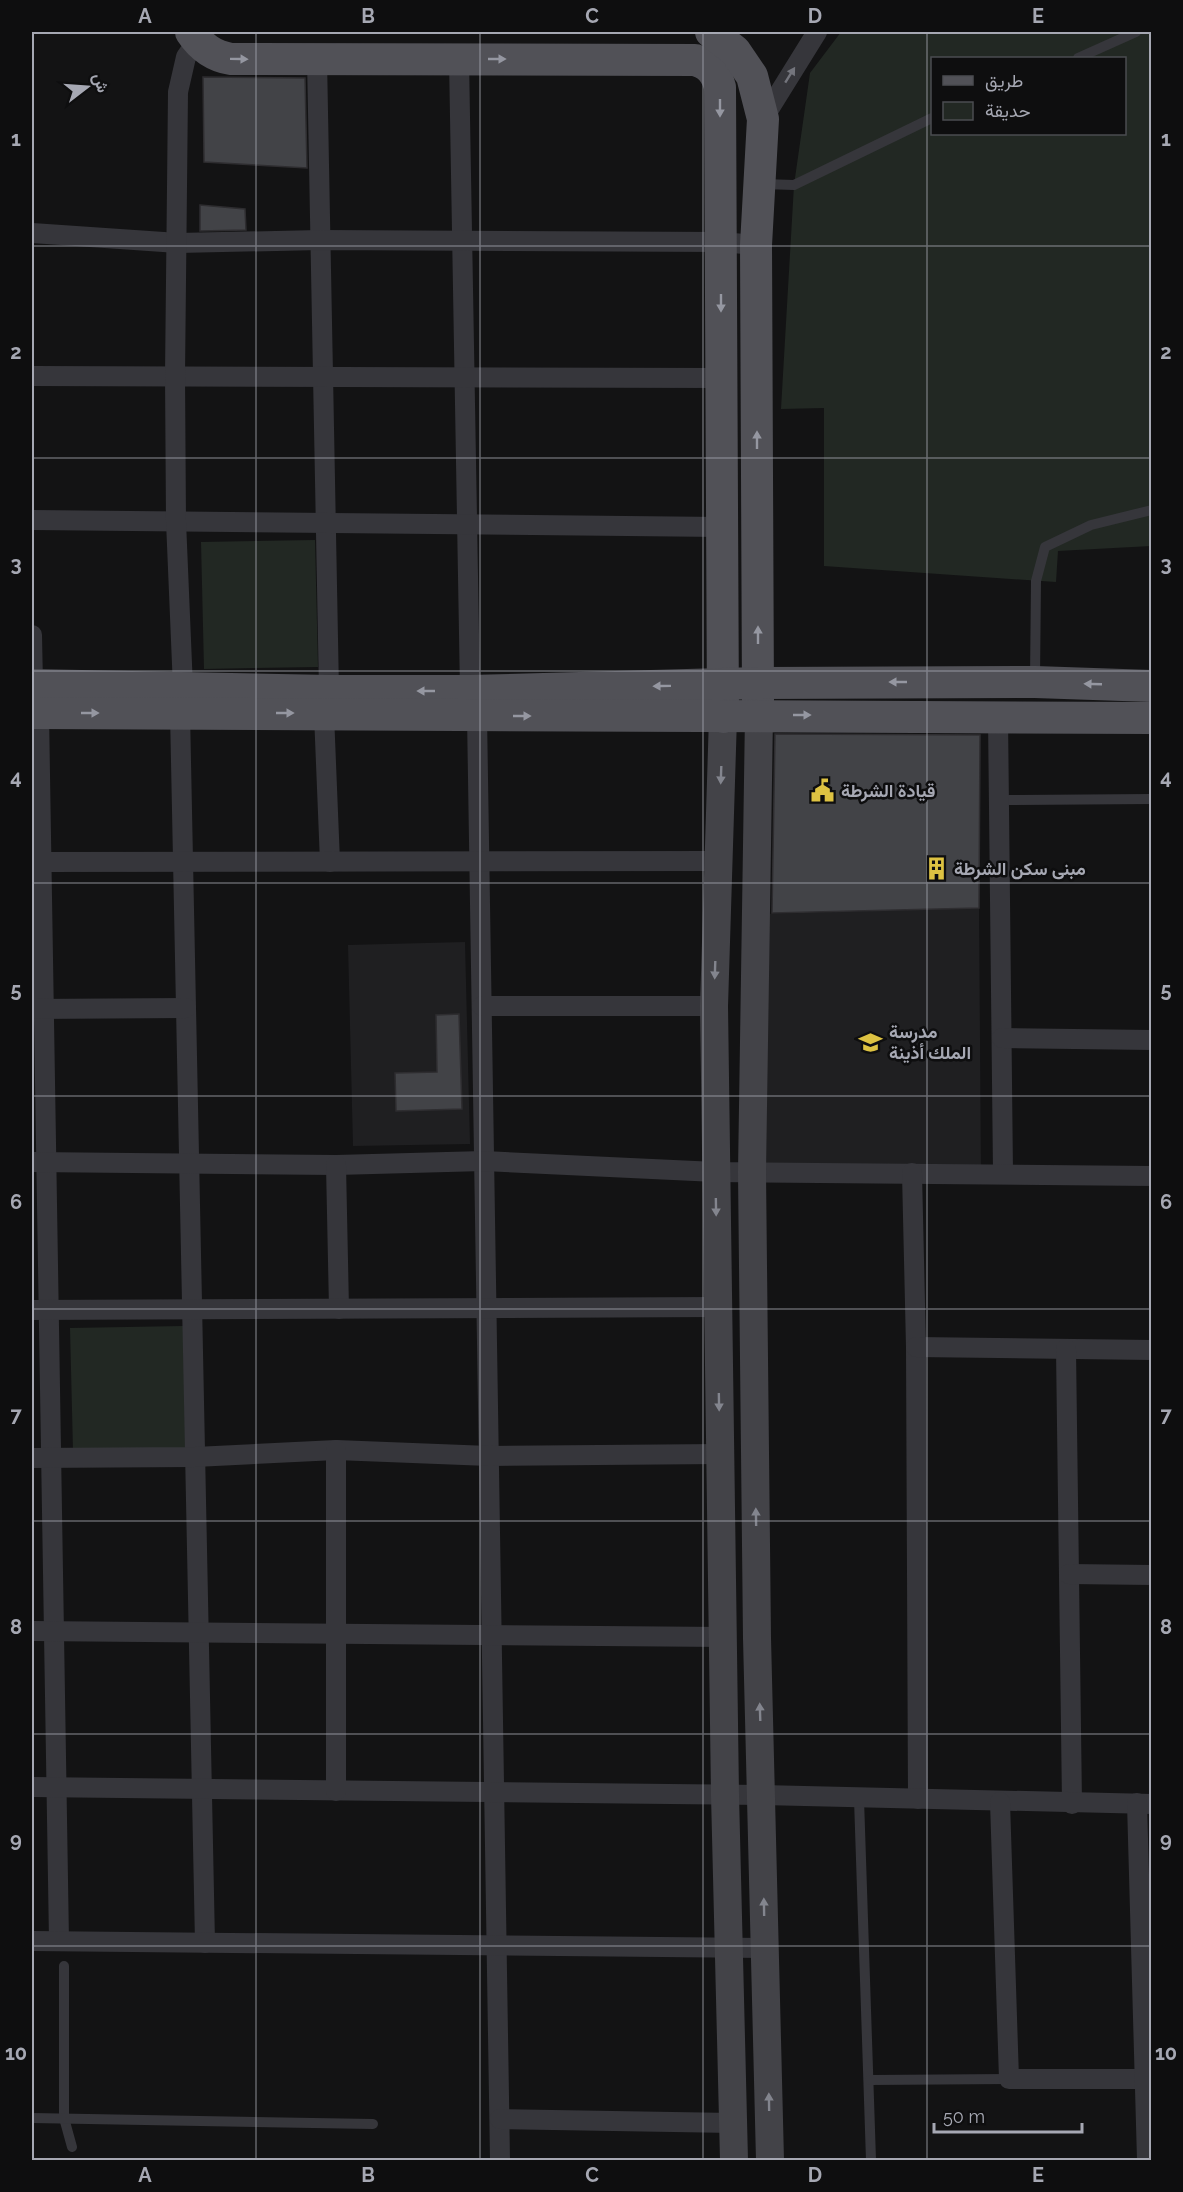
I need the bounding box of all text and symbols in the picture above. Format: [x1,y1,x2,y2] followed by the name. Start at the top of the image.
[138,4,152,28] text: A
[361,4,375,28] text: B
[585,4,599,28] text: C
[808,4,822,28] text: D
[1032,4,1044,28] text: E
[230,54,249,63] one-way arrow
[487,54,506,64] one-way arrow
[57,57,117,117] north arrow
[931,57,1126,135] legend
[785,67,796,83] one-way arrow
[985,70,1023,92] text: طريق
[89,71,113,95] text: ش
[715,98,725,117] one-way arrow
[985,100,1031,121] text: حديقة
[11,127,21,151] text: 1
[1161,127,1171,151] text: 1
[716,293,726,312] one-way arrow
[10,340,22,364] text: 2
[1160,340,1172,364] text: 2
[752,431,762,450] one-way arrow
[10,552,22,576] text: 3
[1160,552,1172,576] text: 3
[753,626,762,645] one-way arrow
[889,677,908,687] one-way arrow
[1084,679,1103,689] one-way arrow
[653,681,672,690] one-way arrow
[416,686,435,696] one-way arrow
[80,708,99,718] one-way arrow
[275,708,294,718] one-way arrow
[793,710,812,720] one-way arrow
[512,711,531,720] one-way arrow
[10,765,22,789] text: 4
[1160,765,1172,789] text: 4
[717,766,726,785] one-way arrow
[810,778,836,804] public building icon: قيادة الشرطة
[841,780,935,802] place label: قيادة الشرطة
[923,856,949,882] building icon: مبنى سكن الشرطة
[954,858,1086,880] place label: مبنى سكن الشرطة
[710,961,720,980] one-way arrow
[10,978,22,1002] text: 5
[1160,978,1172,1002] text: 5
[889,1021,971,1064] place label: مدرسة الملك أذينة
[858,1029,884,1055] school or university icon: مدرسة الملك أذينة
[10,1190,22,1214] text: 6
[1160,1190,1172,1214] text: 6
[711,1198,721,1217] one-way arrow
[715,1393,724,1412] one-way arrow
[10,1403,22,1427] text: 7
[1160,1403,1172,1427] text: 7
[751,1508,761,1527] one-way arrow
[10,1615,22,1639] text: 8
[1160,1615,1172,1639] text: 8
[755,1703,764,1722] one-way arrow
[10,1828,22,1852] text: 9
[1160,1828,1172,1852] text: 9
[760,1898,769,1917] one-way arrow
[5,2041,27,2065] text: 10
[1155,2041,1177,2065] text: 10
[764,2093,773,2112] one-way arrow
[934,2096,1082,2134] scale bar
[943,2106,985,2127] text: 50 m
[138,2163,152,2187] text: A
[361,2163,375,2187] text: B
[585,2163,599,2187] text: C
[808,2163,822,2187] text: D
[1032,2163,1044,2187] text: E

